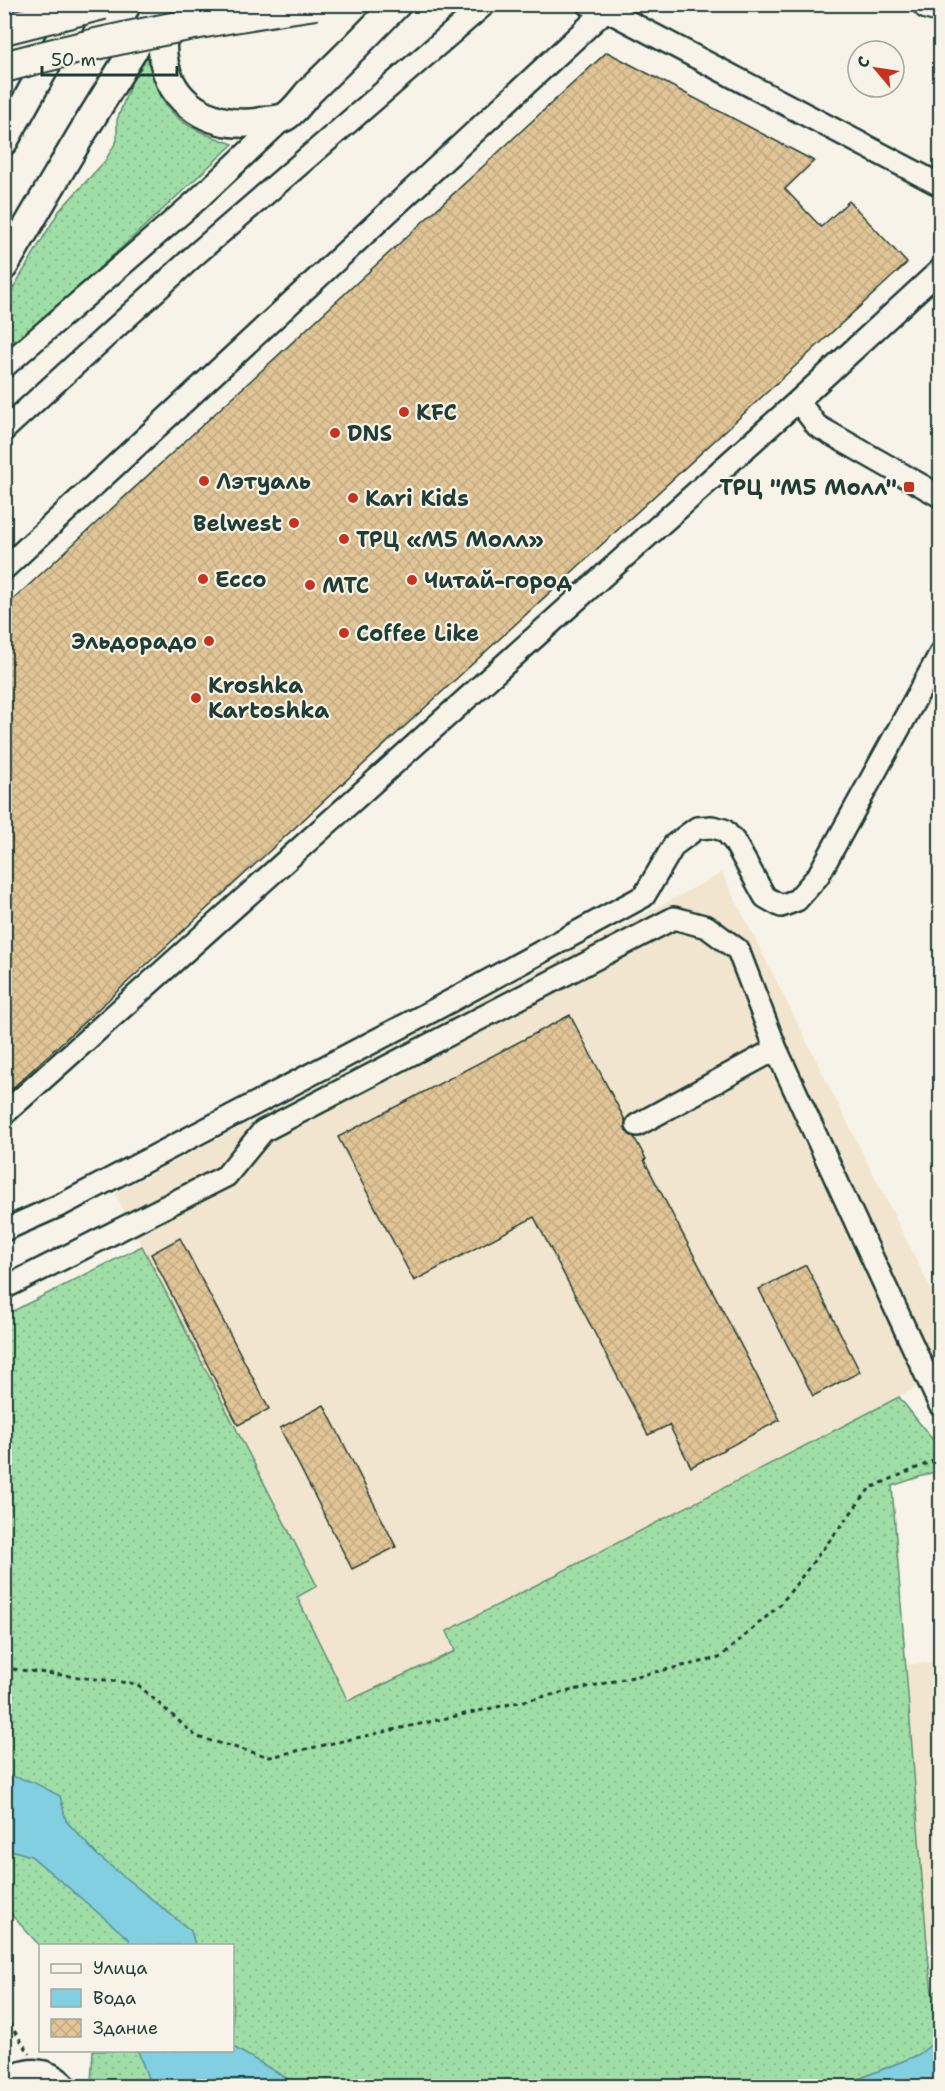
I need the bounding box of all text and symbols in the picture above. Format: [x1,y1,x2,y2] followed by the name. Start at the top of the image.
[42,39,177,77] scale bar
[846,39,906,99] north arrow
[51,48,96,72] text: 50 m
[852,52,875,71] text: С
[416,398,457,427] place label: KFC
[397,405,411,419] marker: KFC
[347,419,392,448] place label: DNS
[328,426,342,440] marker: DNS
[216,467,311,496] place label: Лэтуаль
[719,473,897,502] place label: ТРЦ "М5 Молл"
[197,474,211,488] marker: Лэтуаль
[902,480,916,494] marker: ТРЦ "М5 Молл"
[365,484,469,513] place label: Kari Kids
[346,491,360,505] marker: Kari Kids
[193,509,282,538] place label: Belwest
[287,516,301,530] marker: Belwest
[356,525,544,554] place label: ТРЦ «М5 Молл»
[337,532,351,546] marker: ТРЦ «М5 Молл»
[215,565,267,594] place label: Ecco
[424,566,572,595] place label: Читай-город
[322,571,369,600] place label: МТС
[196,572,210,586] marker: Ecco
[405,573,419,587] marker: Читай-город
[303,578,317,592] marker: МТС
[356,619,479,648] place label: Coffee Like
[337,626,351,640] marker: Coffee Like
[72,627,197,656] place label: Эльдорадо
[202,634,216,648] marker: Эльдорадо
[208,671,329,725] place label: Kroshka Kartoshka
[189,691,203,705] marker: Kroshka Kartoshka
[39,1944,234,2052] legend
[93,1956,147,1980] text: Улица
[93,1986,136,2010] text: Вода
[93,2016,158,2040] text: Здание

